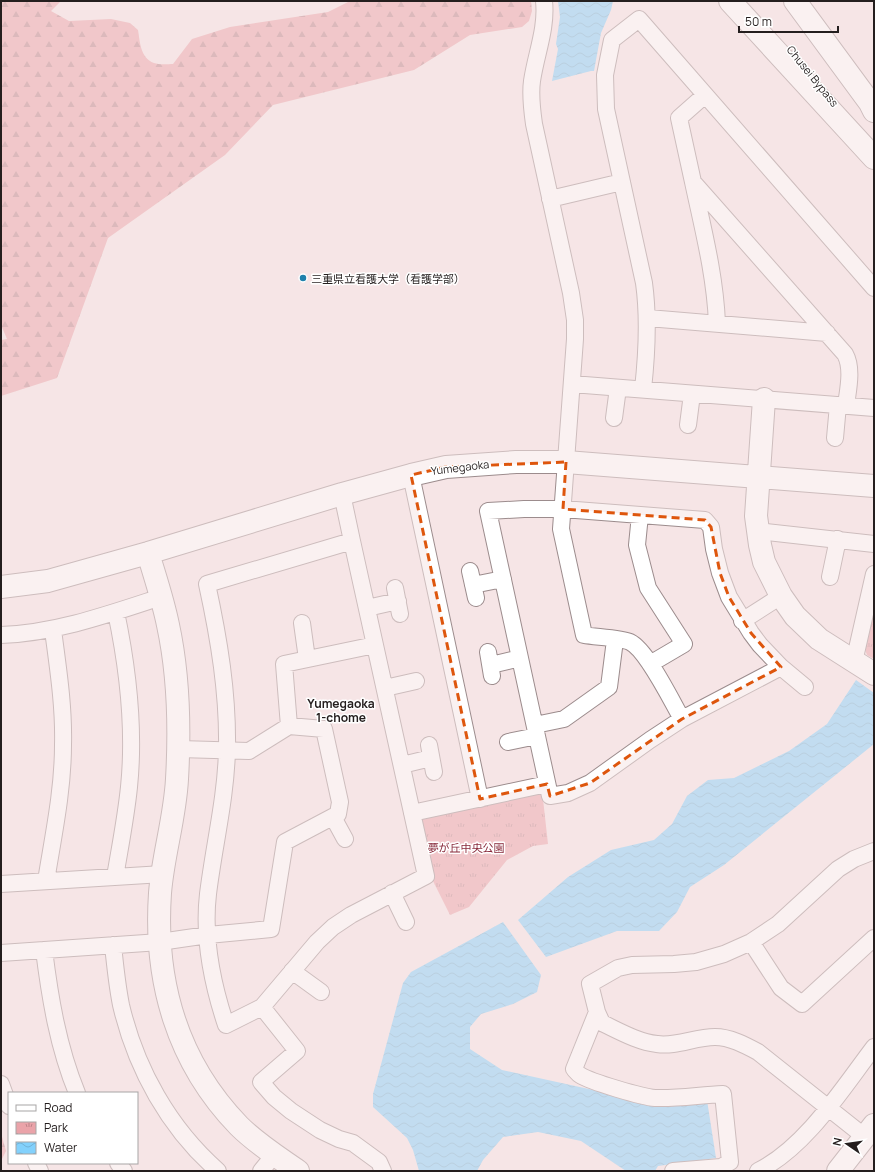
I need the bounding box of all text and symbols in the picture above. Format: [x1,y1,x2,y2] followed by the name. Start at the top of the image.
[739,8,838,34] scale bar
[745,13,772,30] text: 50 m
[784,42,842,110] street label: Chusei Bypass
[311,271,465,286] place label: 三重県立看護大学（看護学部）
[298,273,308,283] marker: 三重県立看護大学（看護学部）
[430,456,490,478] street label: Yumegaoka
[307,695,375,726] district label: Yumegaoka 1-chome
[428,840,505,855] park label: 夢が丘中央公園
[8,1092,138,1164] legend
[44,1099,72,1116] text: Road
[44,1119,69,1136] text: Park
[827,1124,867,1164] north arrow
[829,1136,845,1147] text: N
[44,1139,78,1156] text: Water

